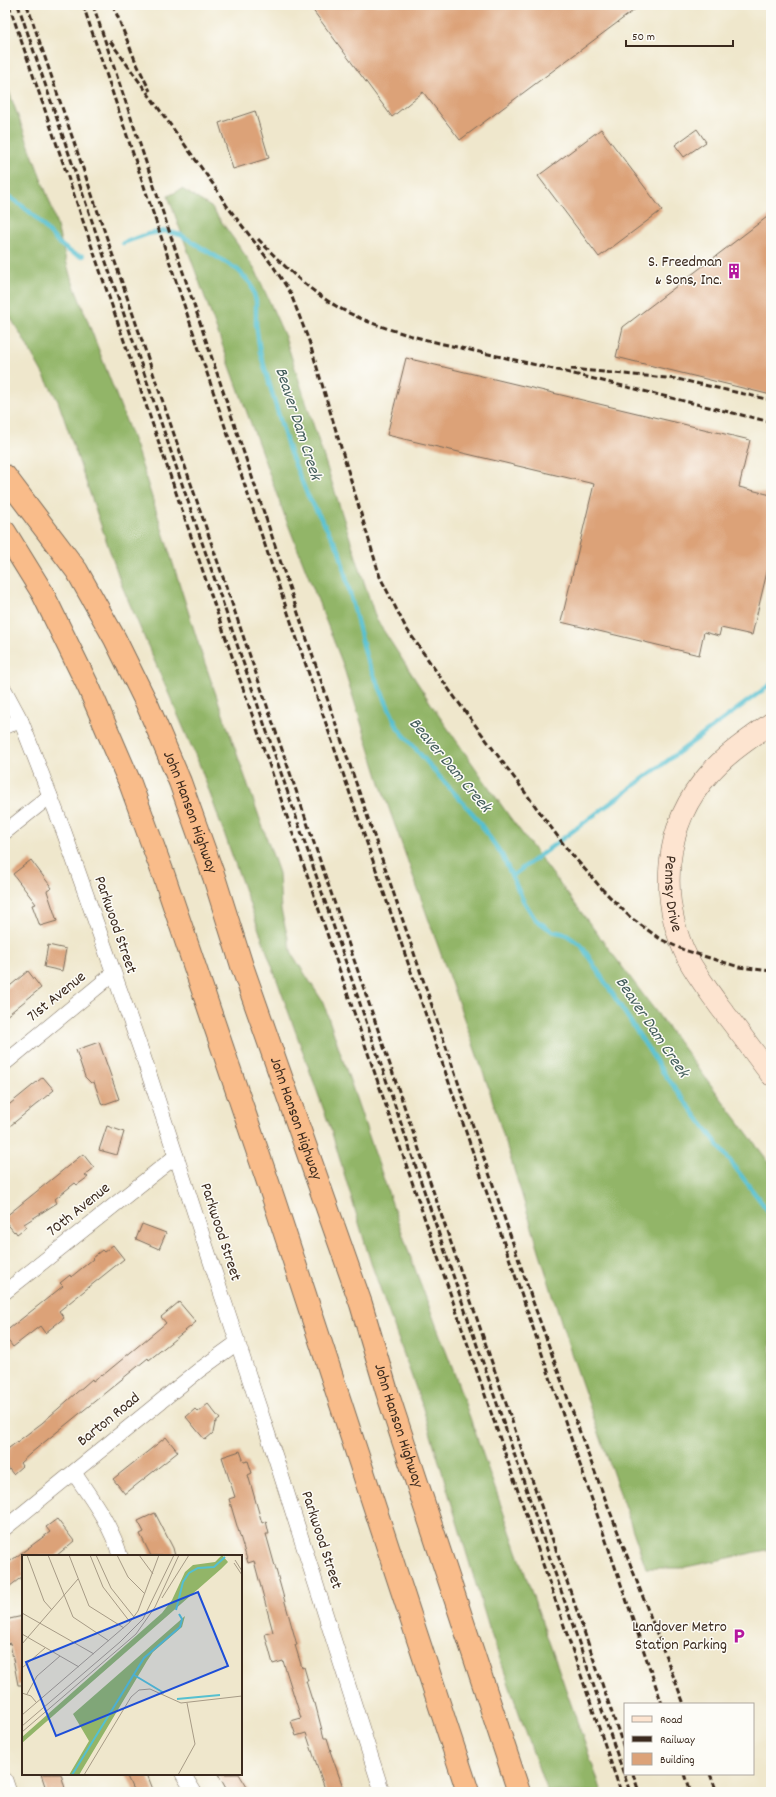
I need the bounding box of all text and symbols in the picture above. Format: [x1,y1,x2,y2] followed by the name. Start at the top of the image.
[626,22,733,48] scale bar
[632,29,655,46] text: 50 m
[648,251,722,292] place label: S. Freedman & Sons, Inc.
[725,262,743,280] building icon: S. Freedman & Sons, Inc.
[267,365,327,485] water label: Beaver Dam Creek
[402,713,497,820] water label: Beaver Dam Creek
[157,747,223,877] street label: John Hanson Highway
[658,854,688,935] street label: Pennsy Drive
[88,873,142,977] street label: Parkwood Street
[23,966,91,1028] street label: 71st Avenue
[608,973,695,1085] water label: Beaver Dam Creek
[263,1054,328,1184] street label: John Hanson Highway
[42,1177,116,1243] street label: 70th Avenue
[193,1180,247,1284] street label: Parkwood Street
[368,1361,429,1491] street label: John Hanson Highway
[73,1387,145,1453] street label: Barton Road
[294,1488,348,1592] street label: Parkwood Street
[22,1555,242,1775] inset map
[632,1616,727,1657] place label: Landover Metro Station Parking
[730,1627,748,1645] parking icon: Landover Metro Station Parking
[624,1703,754,1775] legend
[660,1712,682,1729] text: Road
[660,1732,696,1749] text: Railway
[660,1752,695,1769] text: Building

